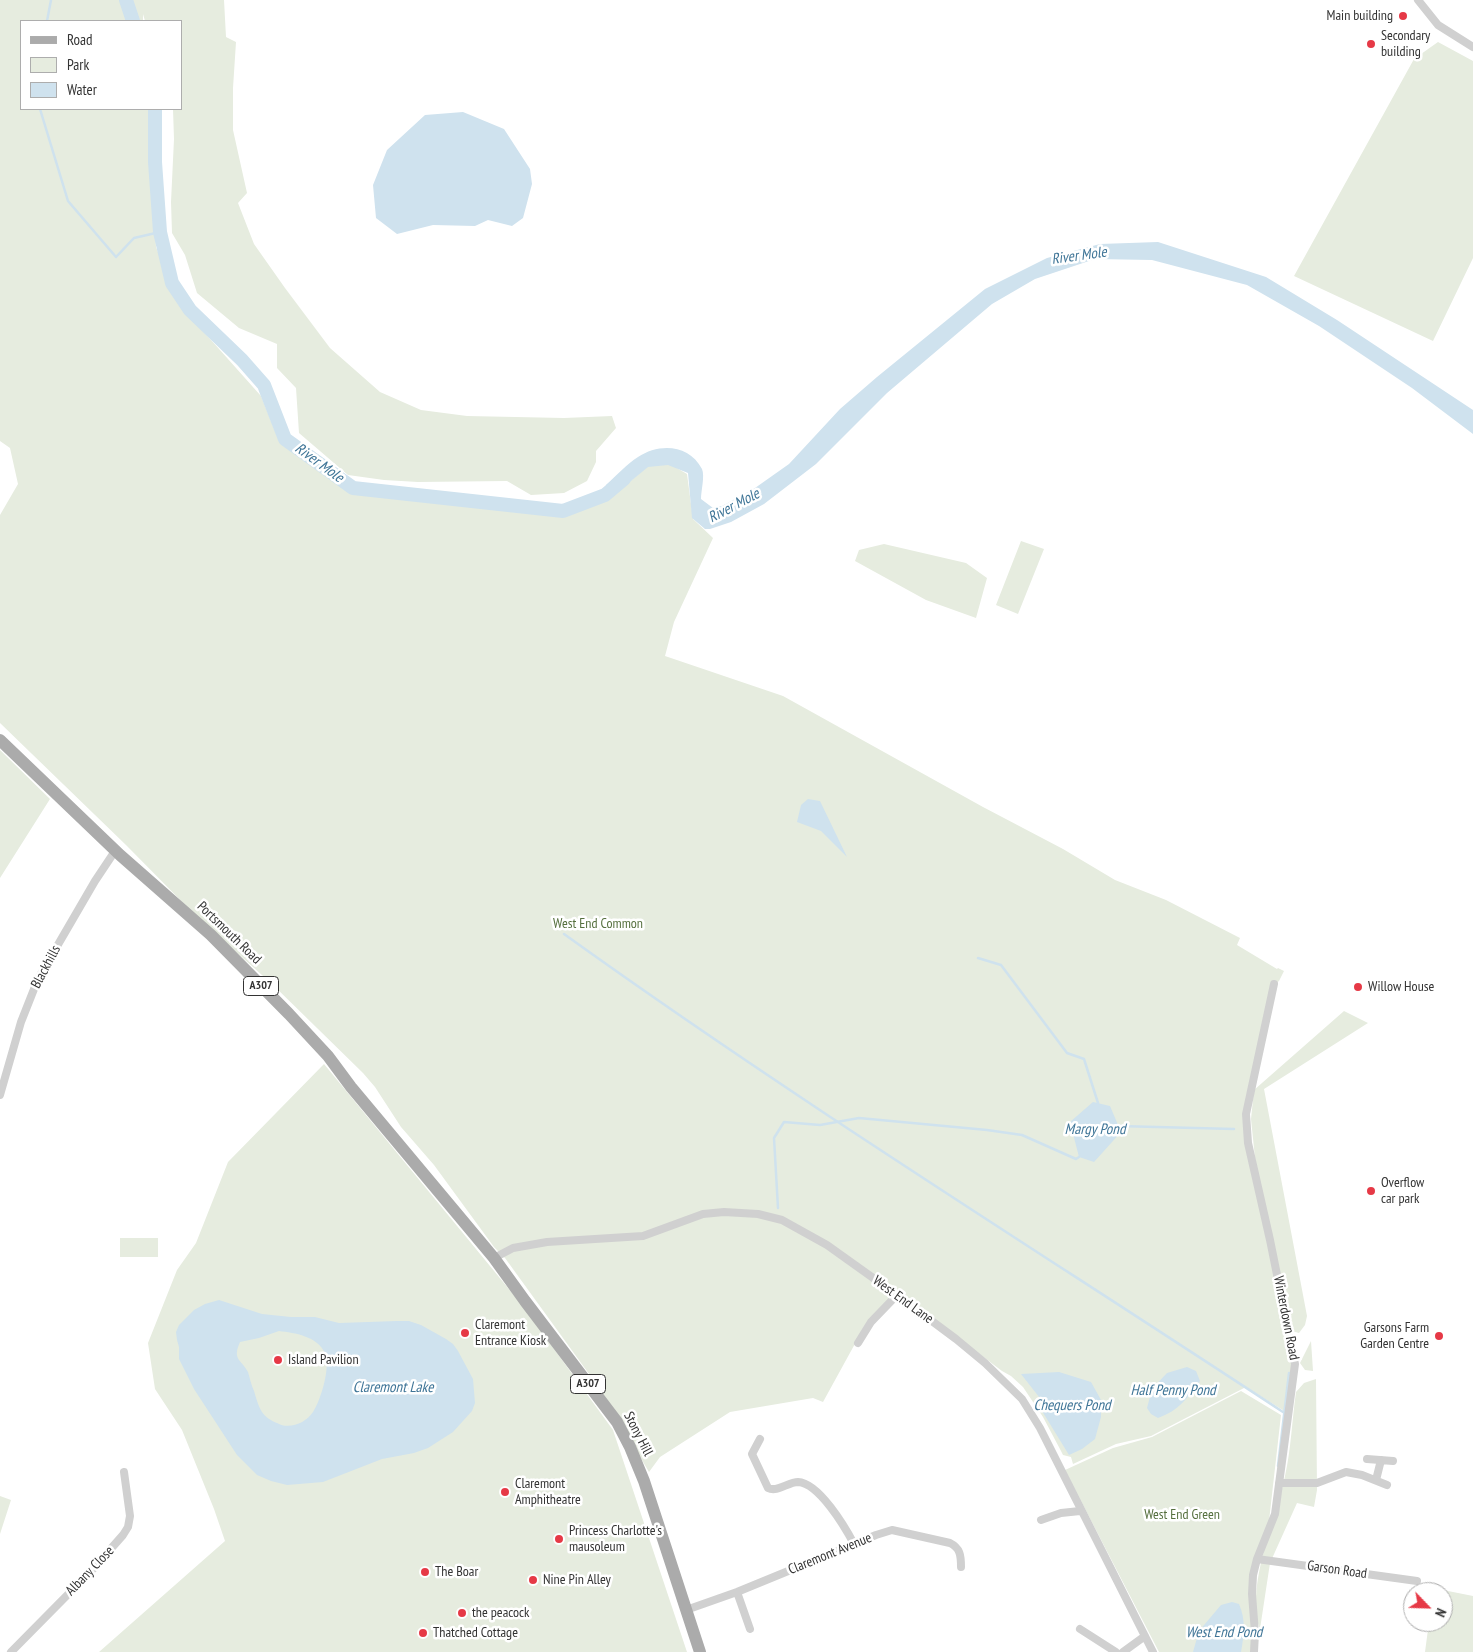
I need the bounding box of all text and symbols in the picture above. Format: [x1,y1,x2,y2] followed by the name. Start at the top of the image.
[1327,8,1393,24] place label: Main building
[1397,10,1409,22] marker: Main building
[20,20,182,110] legend
[1381,28,1430,60] place label: Secondary building
[67,30,93,49] text: Road
[1365,38,1377,50] marker: Secondary building
[67,55,89,74] text: Park
[67,80,97,99] text: Water
[1050,243,1108,269] water label: River Mole
[291,439,347,487] water label: River Mole
[705,485,763,527] water label: River Mole
[193,898,265,968] street label: Portsmouth Road
[553,916,643,932] park label: West End Common
[28,943,64,991] street label: Blackhills
[244,976,278,996] road number: A307
[1368,979,1434,995] place label: Willow House
[1352,981,1364,993] marker: Willow House
[1065,1121,1125,1139] water label: Margy Pond
[1381,1175,1424,1208] place label: Overflow car park
[1365,1185,1377,1197] marker: Overflow car park
[870,1272,936,1328] street label: West End Lane
[1270,1275,1302,1361] street label: Winterdown Road
[475,1317,546,1350] place label: Claremont Entrance Kiosk
[1360,1320,1429,1352] place label: Garsons Farm Garden Centre
[459,1327,471,1339] marker: Claremont Entrance Kiosk
[1433,1330,1445,1342] marker: Garsons Farm Garden Centre
[288,1352,359,1368] place label: Island Pavilion
[272,1354,284,1366] marker: Island Pavilion
[570,1375,606,1394] road number: A307
[353,1379,433,1397] water label: Claremont Lake
[1131,1382,1215,1400] water label: Half Penny Pond
[1034,1397,1110,1415] water label: Chequers Pond
[620,1409,656,1459] street label: Stony Hill
[515,1476,581,1508] place label: Claremont Amphitheatre
[499,1486,511,1498] marker: Claremont Amphitheatre
[1144,1507,1220,1523] park label: West End Green
[569,1523,662,1555] place label: Princess Charlotte's mausoleum
[786,1530,874,1578] street label: Claremont Avenue
[553,1533,565,1545] marker: Princess Charlotte's mausoleum
[62,1543,118,1599] street label: Albany Close
[1306,1557,1368,1583] street label: Garson Road
[435,1564,478,1580] place label: The Boar
[419,1566,431,1578] marker: The Boar
[543,1572,611,1588] place label: Nine Pin Alley
[527,1574,539,1586] marker: Nine Pin Alley
[1403,1582,1453,1632] north arrow
[472,1605,529,1621] place label: the peacock
[1431,1606,1451,1620] text: N
[456,1607,468,1619] marker: the peacock
[1186,1624,1262,1642] water label: West End Pond
[433,1625,518,1641] place label: Thatched Cottage
[417,1627,429,1639] marker: Thatched Cottage

